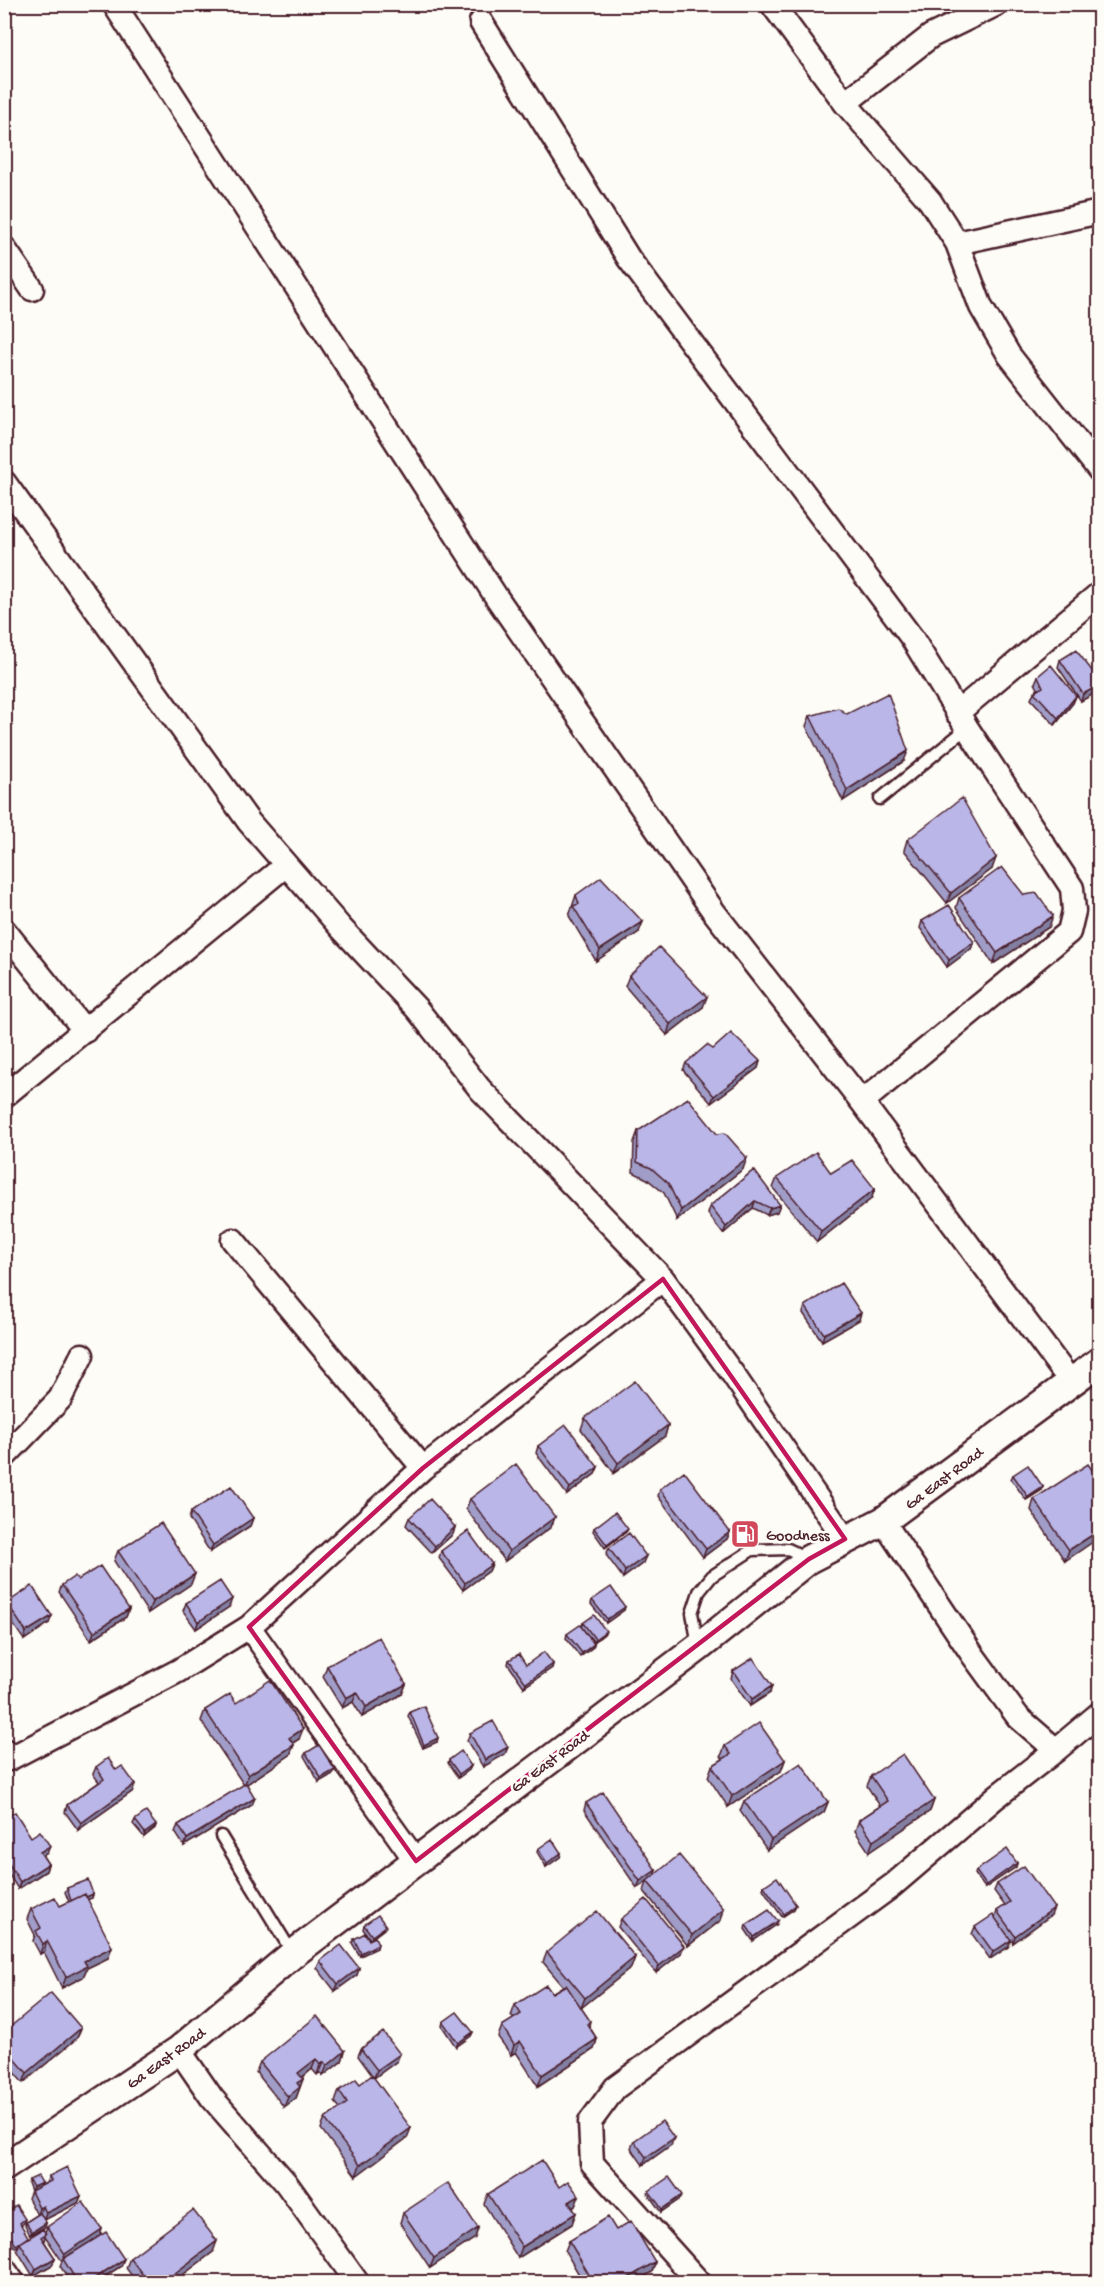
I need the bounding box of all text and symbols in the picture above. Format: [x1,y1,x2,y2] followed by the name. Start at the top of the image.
[902,1443,989,1515] street label: Ga East Road
[729,1518,761,1550] fuel station icon: Goodness
[766,1528,831,1547] place label: Goodness
[508,1726,595,1798] street label: Ga East Road
[124,2024,211,2095] street label: Ga East Road

